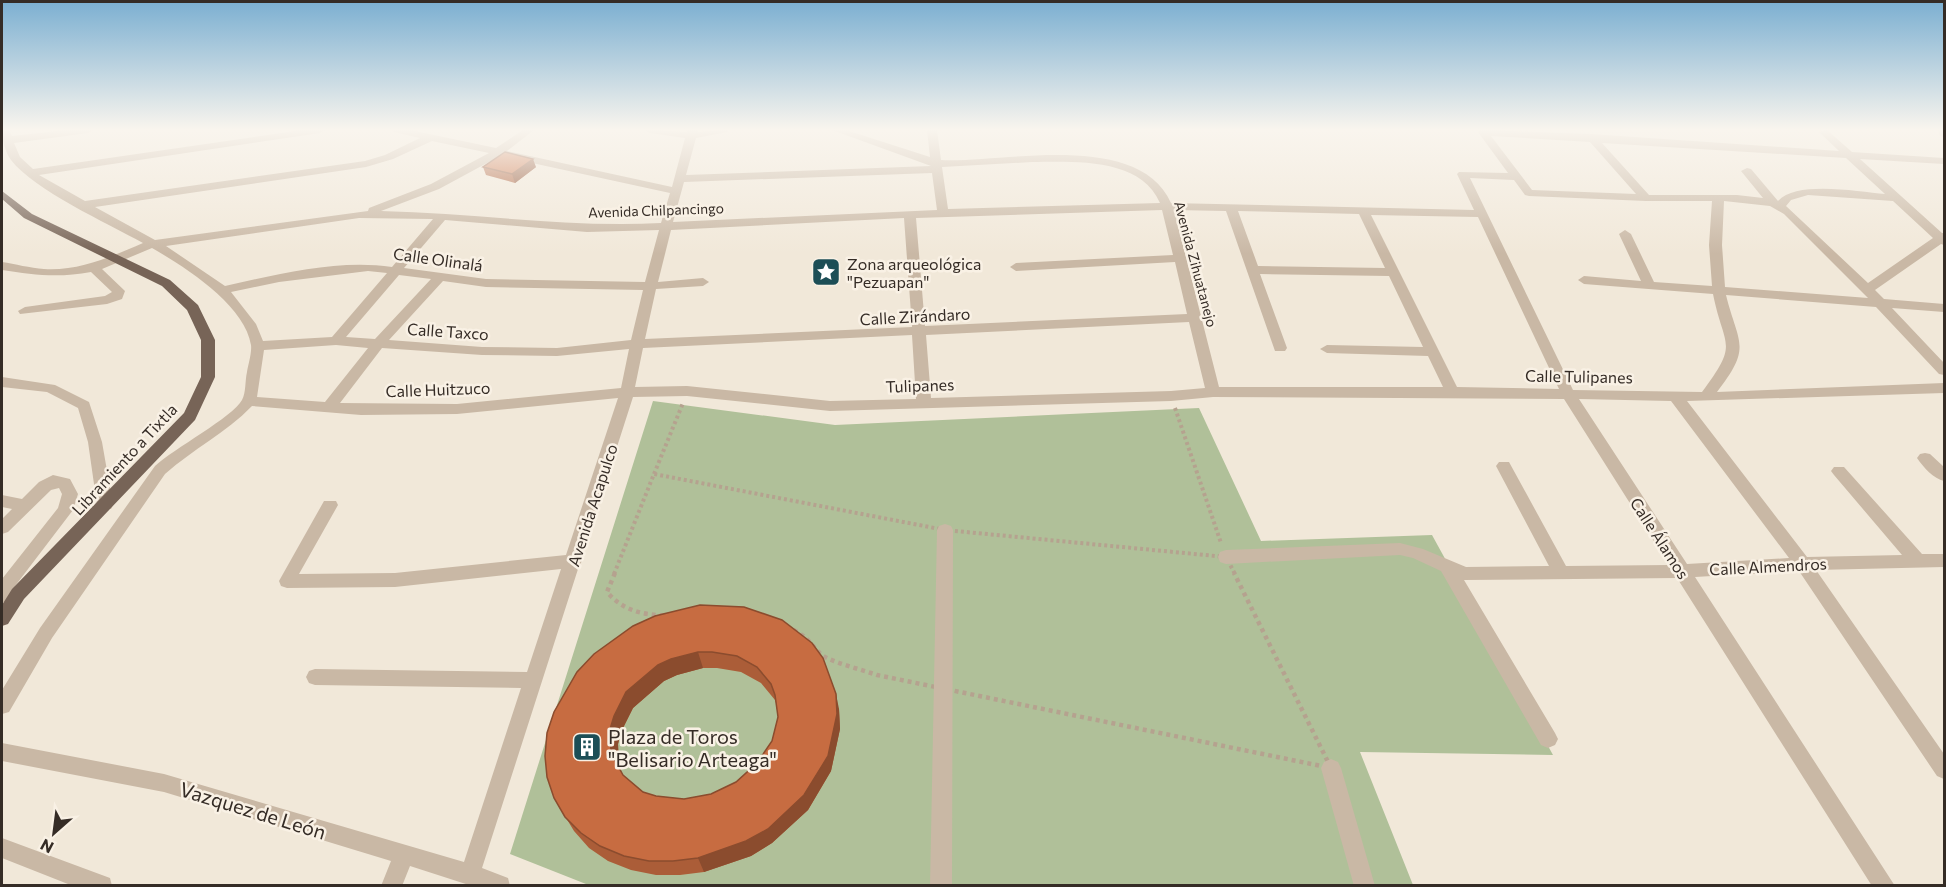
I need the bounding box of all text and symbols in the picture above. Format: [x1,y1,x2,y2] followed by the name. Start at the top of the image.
[588,199,724,221] street label: Avenida Chilpancingo
[1171,199,1221,329] street label: Avenida Zihuatanejo
[392,243,484,275] street label: Calle Olinalá
[847,254,981,291] place label: Zona arqueológica "Pezuapan"
[810,256,842,288] place icon: Zona arqueológica "Pezuapan"
[859,304,971,328] street label: Calle Zirándaro
[407,319,489,343] street label: Calle Taxco
[1525,366,1633,386] street label: Calle Tulipanes
[885,374,955,396] street label: Tulipanes
[385,378,491,400] street label: Calle Huitzuco
[67,399,181,519] street label: Libramiento a Tixtla
[563,441,621,569] street label: Avenida Acapulco
[1627,494,1693,582] street label: Calle Álamos
[1709,553,1827,579] street label: Calle Almendros
[608,724,777,771] place label: Plaza de Toros "Belisario Arteaga"
[571,731,603,763] building icon: Plaza de Toros "Belisario Arteaga"
[177,776,329,844] street label: Vazquez de León
[24,803,84,863] north arrow
[37,835,56,858] text: N

